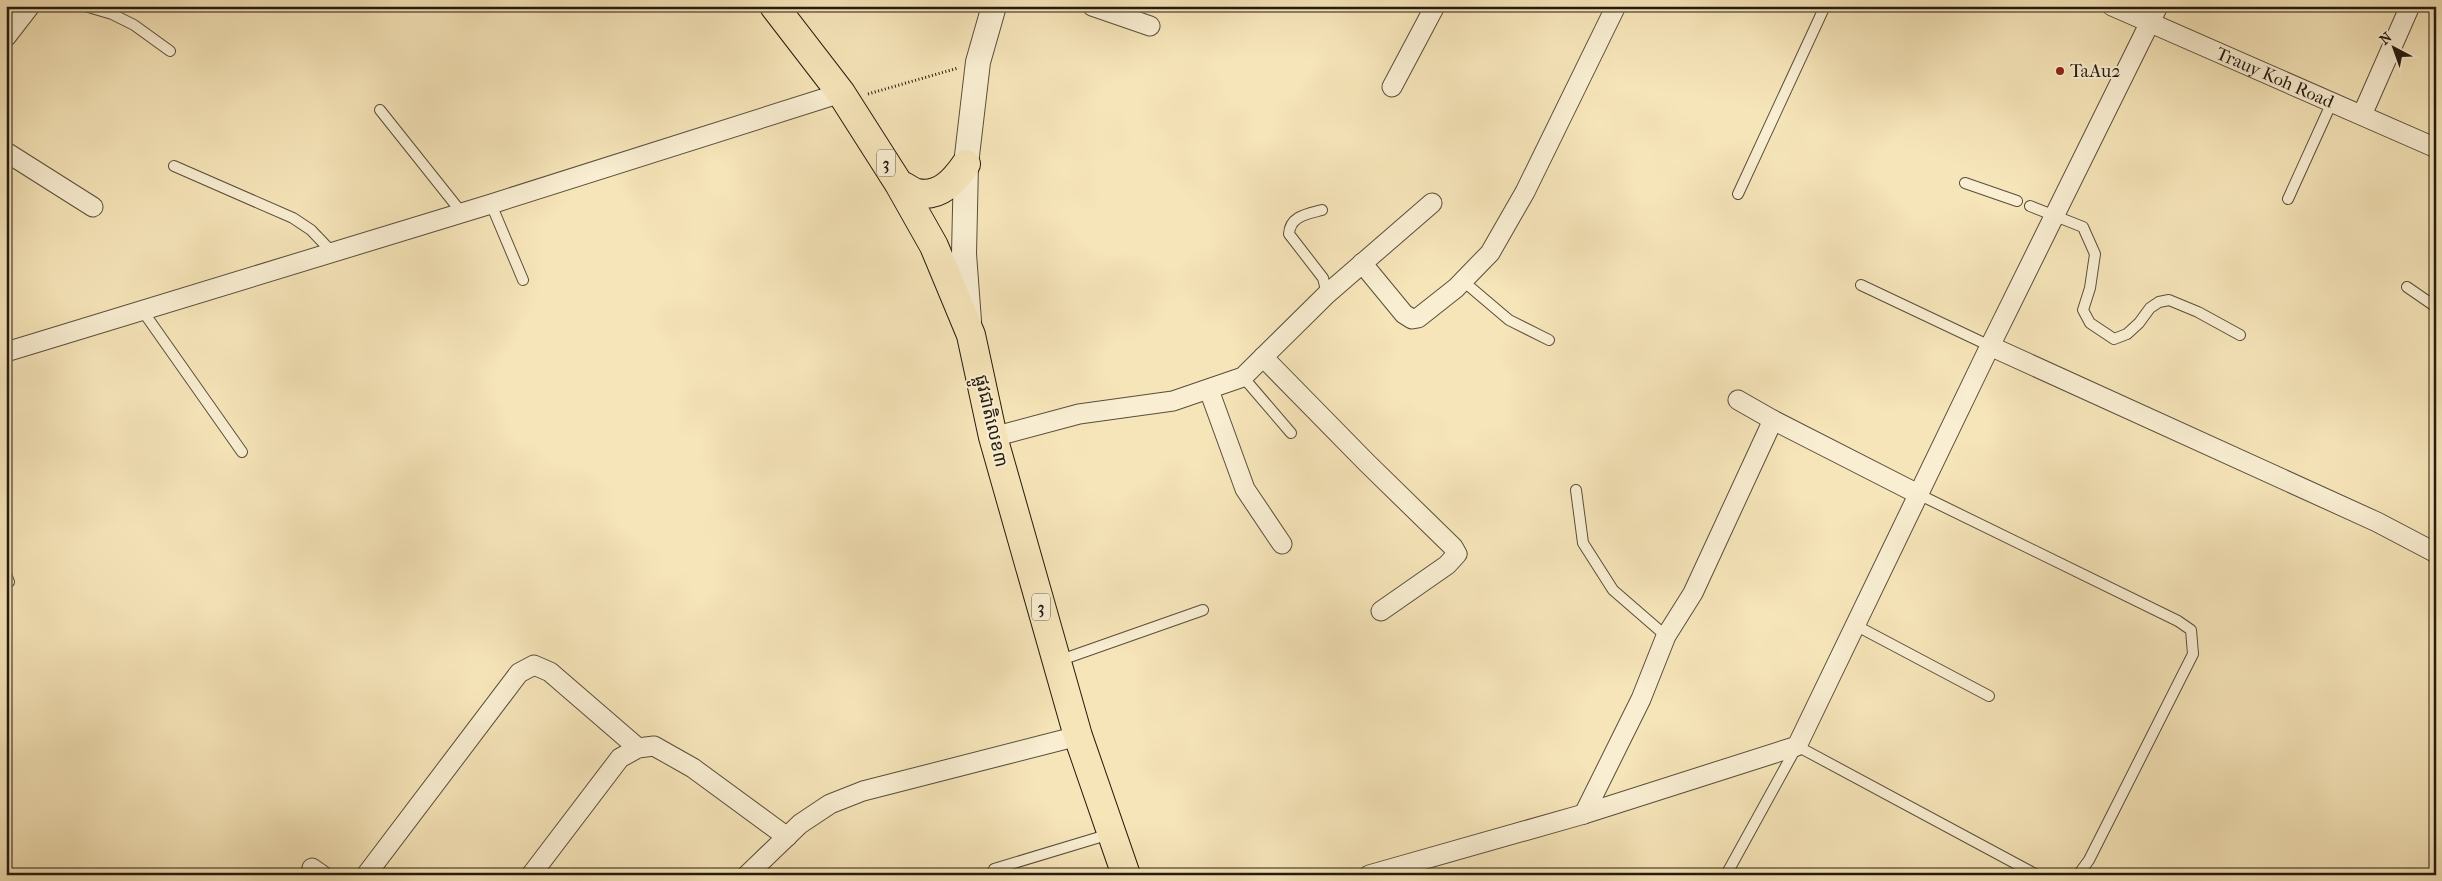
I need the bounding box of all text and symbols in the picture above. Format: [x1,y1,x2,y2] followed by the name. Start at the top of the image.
[2370,22,2420,72] north arrow
[2376,28,2396,48] text: N
[2213,43,2337,112] street label: Trauy Koh Road
[2070,61,2120,82] place label: TaAu2
[2054,65,2066,77] marker: TaAu2
[877,150,895,177] road number: 3
[965,373,1012,470] street label: ផ្លូវជាតិលេខ៣
[1032,594,1050,620] road number: 3

